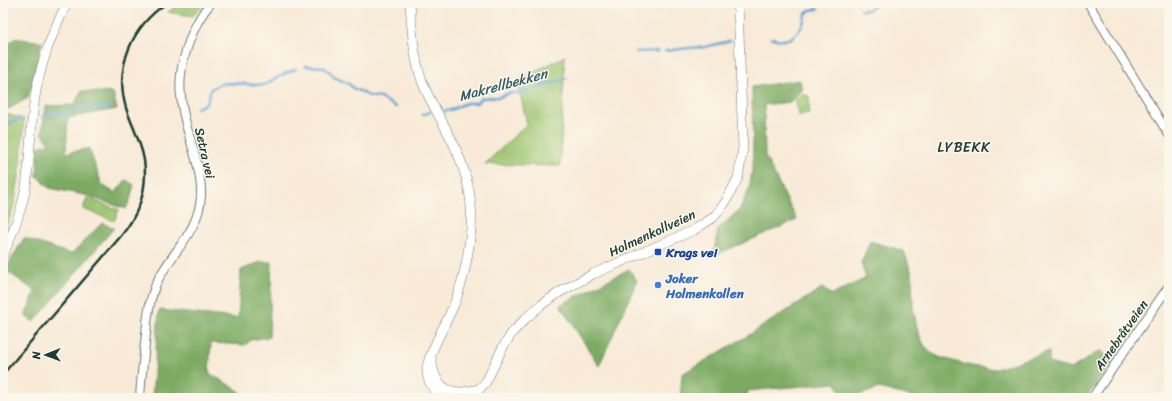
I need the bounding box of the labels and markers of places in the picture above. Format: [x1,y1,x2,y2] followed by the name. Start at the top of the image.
[665,241,719,264] place label: Krags vei
[653,247,663,257] marker: Krags vei
[665,267,745,305] place label: Joker Holmenkollen
[653,280,663,290] marker: Joker Holmenkollen

